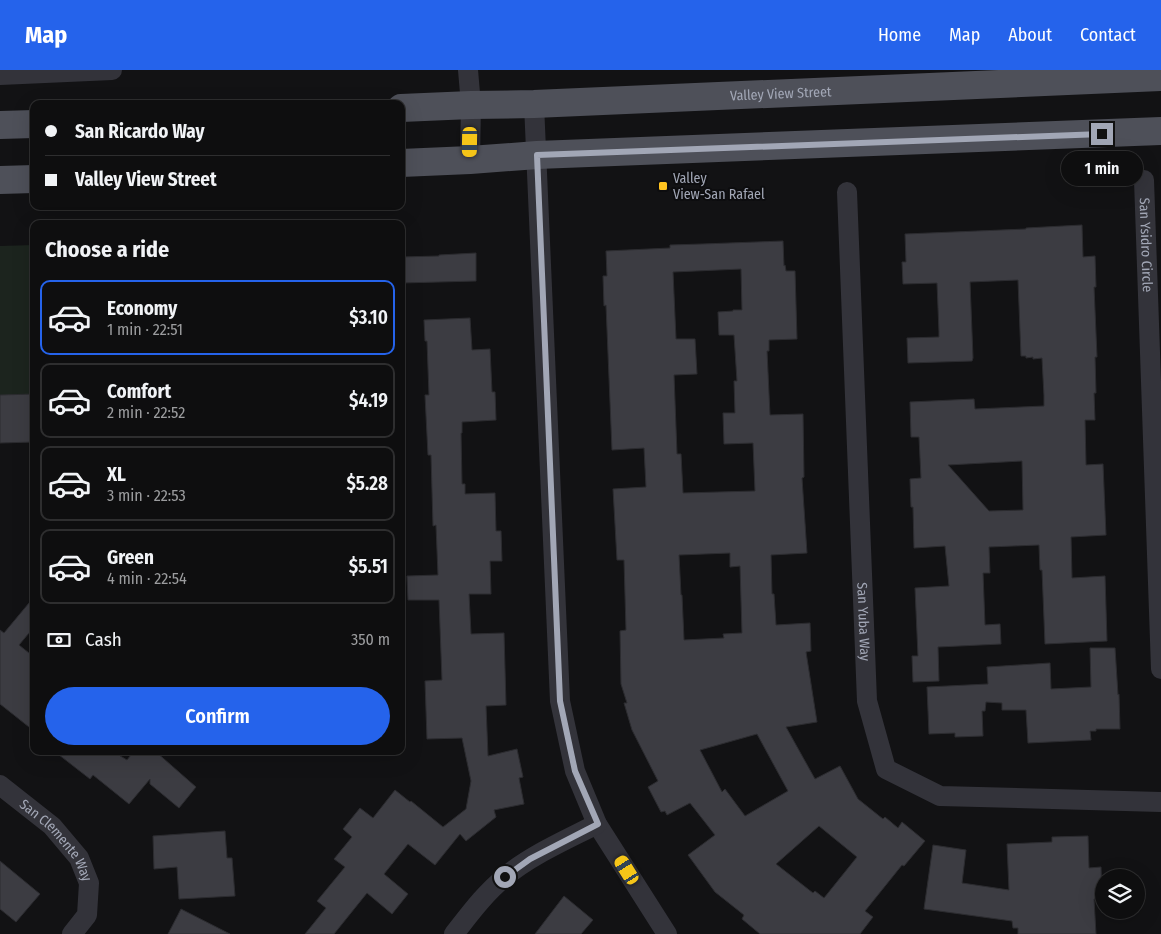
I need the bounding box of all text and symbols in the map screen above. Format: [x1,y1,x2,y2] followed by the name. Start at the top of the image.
[25,21,67,49] text: Map
[878,24,921,46] text: Home
[949,24,980,46] text: Map
[1008,24,1052,46] text: About
[1080,24,1136,46] text: Contact
[730,83,832,105] street label: Valley View Street
[75,120,205,143] text: San Ricardo Way
[1091,123,1113,145] route end
[462,127,477,157] car
[1061,152,1143,186] callout: 1 min
[1085,159,1119,178] text: 1 min
[75,168,217,191] text: Valley View Street
[673,170,765,203] place label: Valley View-San Rafael
[657,180,669,192] marker: Valley View-San Rafael
[1136,197,1156,293] street label: San Ysidro Circle
[45,236,169,263] text: Choose a ride
[47,295,92,340] icon: car
[107,297,177,320] text: Economy
[349,306,388,329] text: $3.10
[107,320,183,339] text: 1 min · 22:51
[47,378,92,423] icon: car
[107,380,171,403] text: Comfort
[349,389,388,412] text: $4.19
[107,403,185,422] text: 2 min · 22:52
[47,461,92,506] icon: car
[107,463,126,486] text: XL
[346,472,388,495] text: $5.28
[107,486,186,505] text: 3 min · 22:53
[47,544,92,589] icon: car
[107,546,154,569] text: Green
[349,555,388,578] text: $5.51
[107,569,187,588] text: 4 min · 22:54
[853,582,873,662] street label: San Yuba Way
[45,626,73,654] icon: cash
[85,628,122,651] text: Cash
[351,630,390,649] text: 350 m
[45,687,390,745] button: Confirm
[16,796,96,885] street label: San Clemente Way
[612,853,641,887] car
[494,866,516,888] route start
[1095,869,1145,919] map controls
[1095,869,1145,919] button: layers

